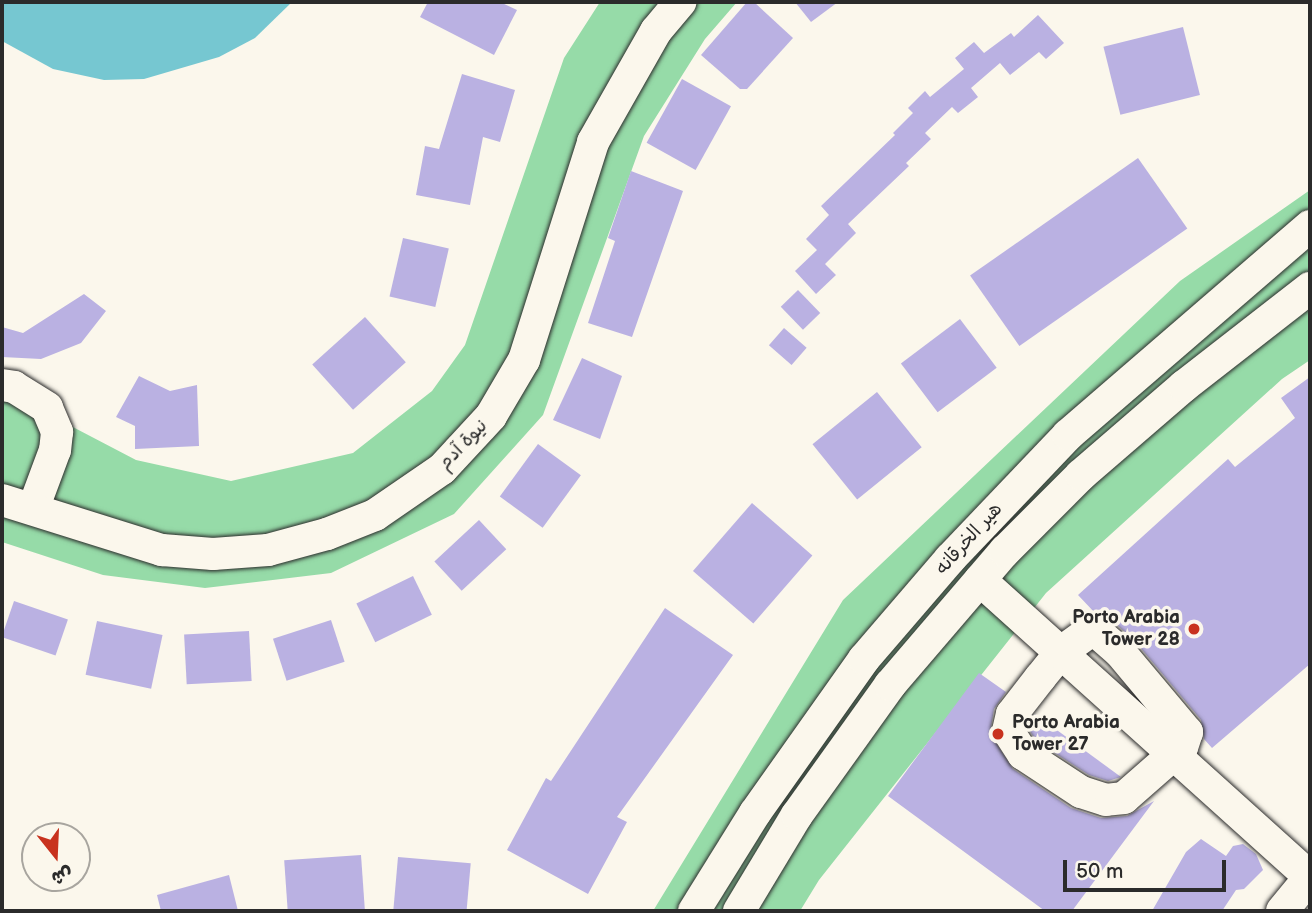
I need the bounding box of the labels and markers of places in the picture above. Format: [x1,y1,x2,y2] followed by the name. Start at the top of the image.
[1072,607,1180,651] place label: Porto Arabia Tower 28
[1186,621,1202,637] marker: Porto Arabia Tower 28
[1012,712,1120,756] place label: Porto Arabia Tower 27
[990,726,1006,742] marker: Porto Arabia Tower 27

